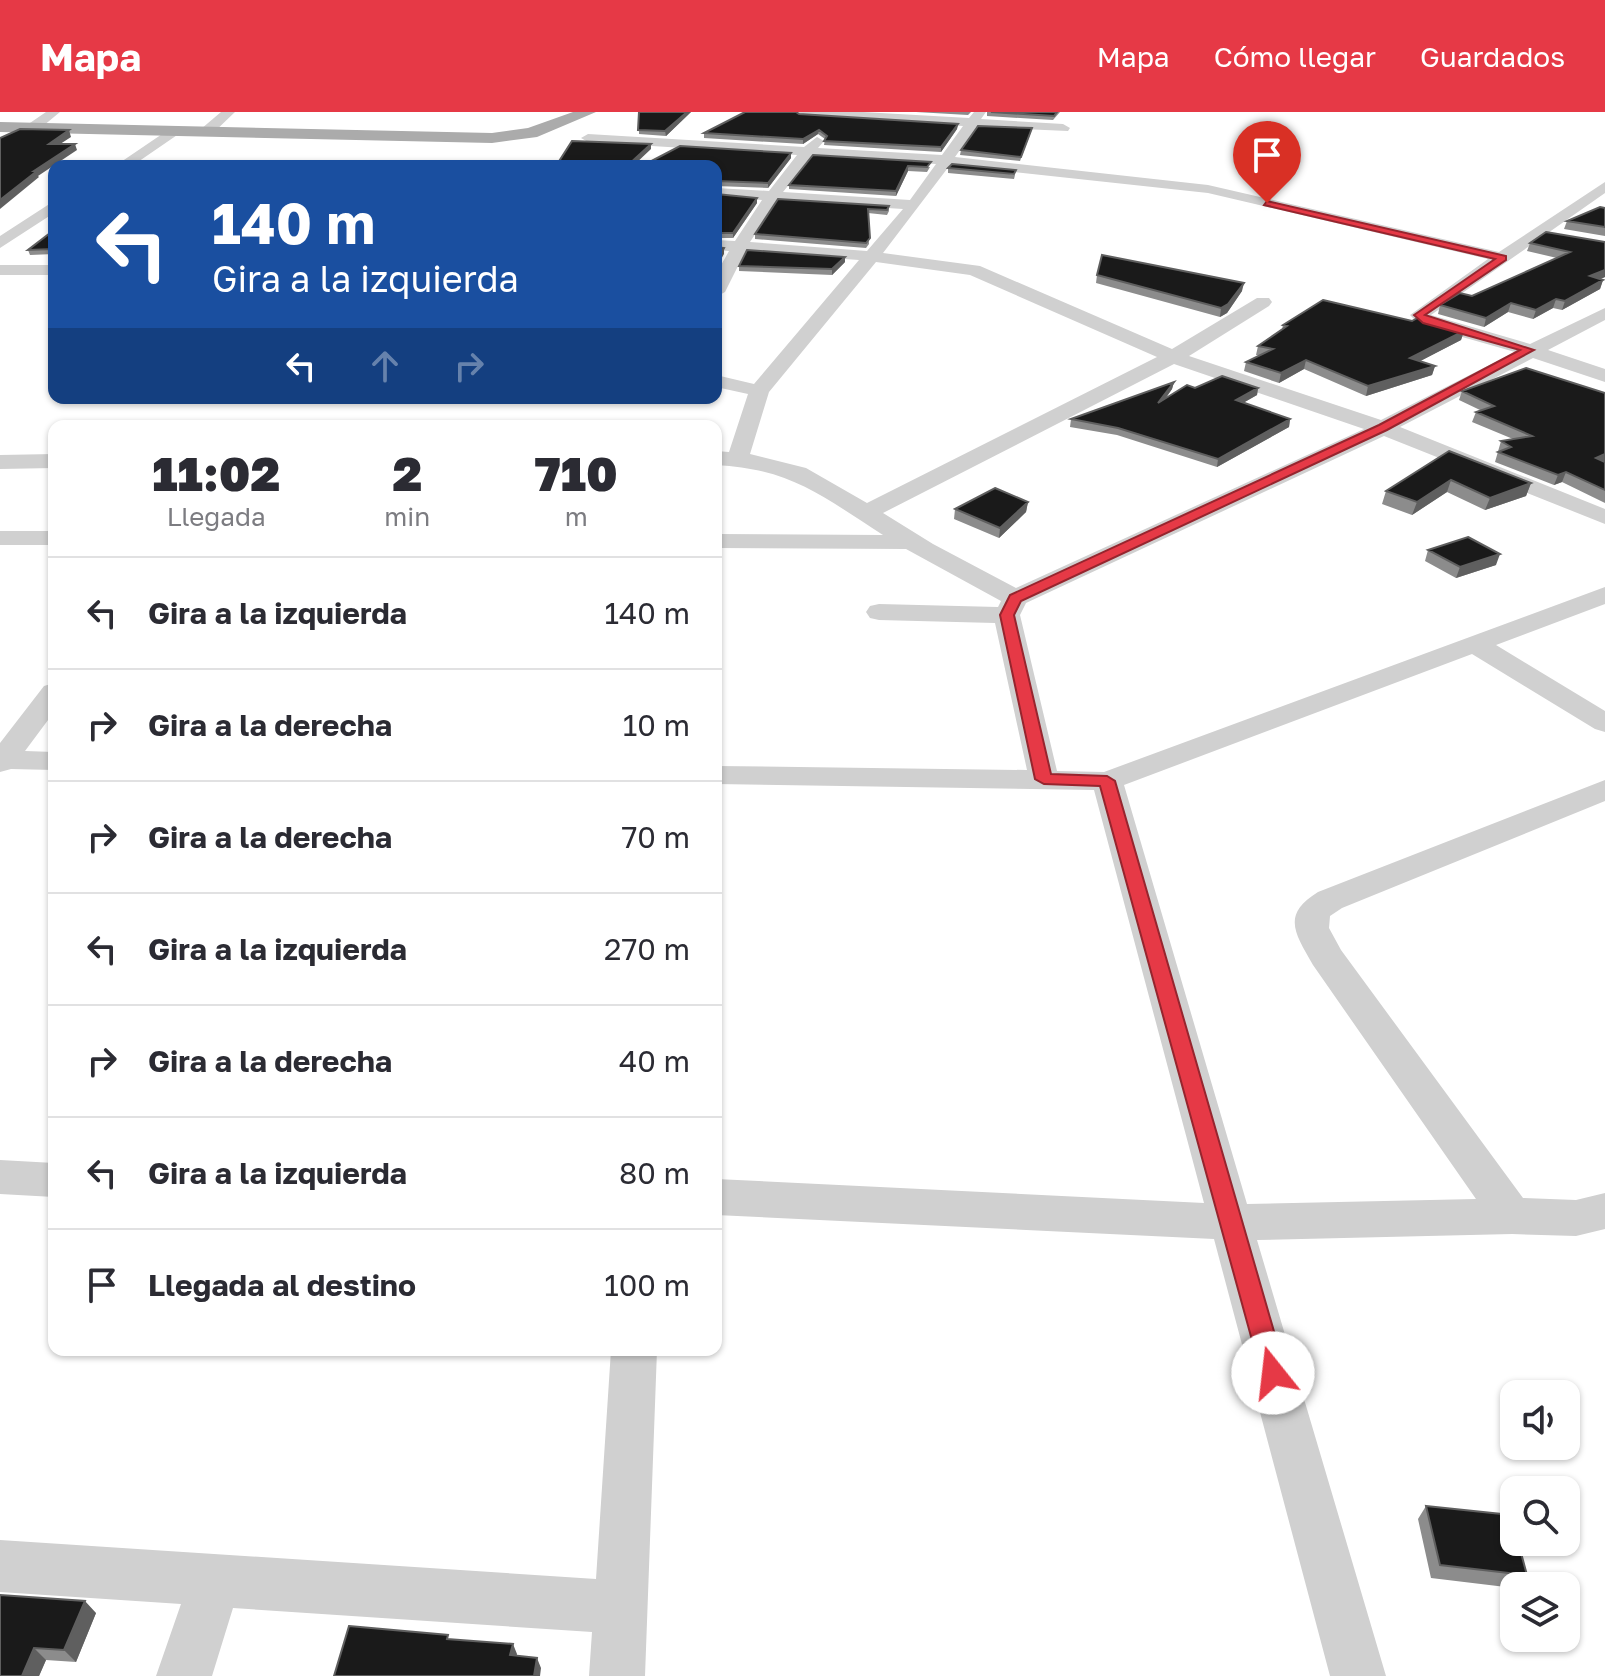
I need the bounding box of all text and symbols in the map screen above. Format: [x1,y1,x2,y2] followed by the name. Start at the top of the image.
[40,34,141,79] text: Mapa
[1097,40,1170,73] text: Mapa
[1214,40,1376,73] text: Cómo llegar
[1420,40,1565,73] text: Guardados
[1233,121,1301,203] pin
[1245,133,1289,177] icon: arrive
[212,189,375,256] text: 140 m
[80,192,184,296] icon: left
[212,257,519,300] text: Gira a la izquierda
[279,344,323,388] icon: left
[363,344,407,388] icon: ahead
[447,344,491,388] icon: right
[152,444,280,502] text: 11:02
[392,444,422,502] text: 2
[535,444,618,502] text: 710
[167,501,266,532] text: Llegada
[384,501,430,532] text: min
[565,501,588,532] text: m
[80,591,124,635] icon: left
[148,595,407,631] text: Gira a la izquierda
[605,595,690,631] text: 140 m
[80,703,124,747] icon: right
[148,707,392,743] text: Gira a la derecha
[623,707,690,743] text: 10 m
[80,815,124,859] icon: right
[148,819,392,855] text: Gira a la derecha
[621,819,690,855] text: 70 m
[80,927,124,971] icon: left
[148,931,407,967] text: Gira a la izquierda
[604,931,690,967] text: 270 m
[80,1039,124,1083] icon: right
[148,1043,392,1079] text: Gira a la derecha
[619,1043,690,1079] text: 40 m
[80,1151,124,1195] icon: left
[148,1155,407,1191] text: Gira a la izquierda
[619,1155,690,1191] text: 80 m
[80,1263,124,1307] icon: arrive
[148,1267,416,1303] text: Llegada al destino
[604,1267,690,1303] text: 100 m
[1231,1331,1315,1415] position arrow
[1500,1380,1580,1652] map controls
[1500,1380,1580,1460] button: sound
[1500,1476,1580,1556] button: search
[1500,1572,1580,1652] button: layers

